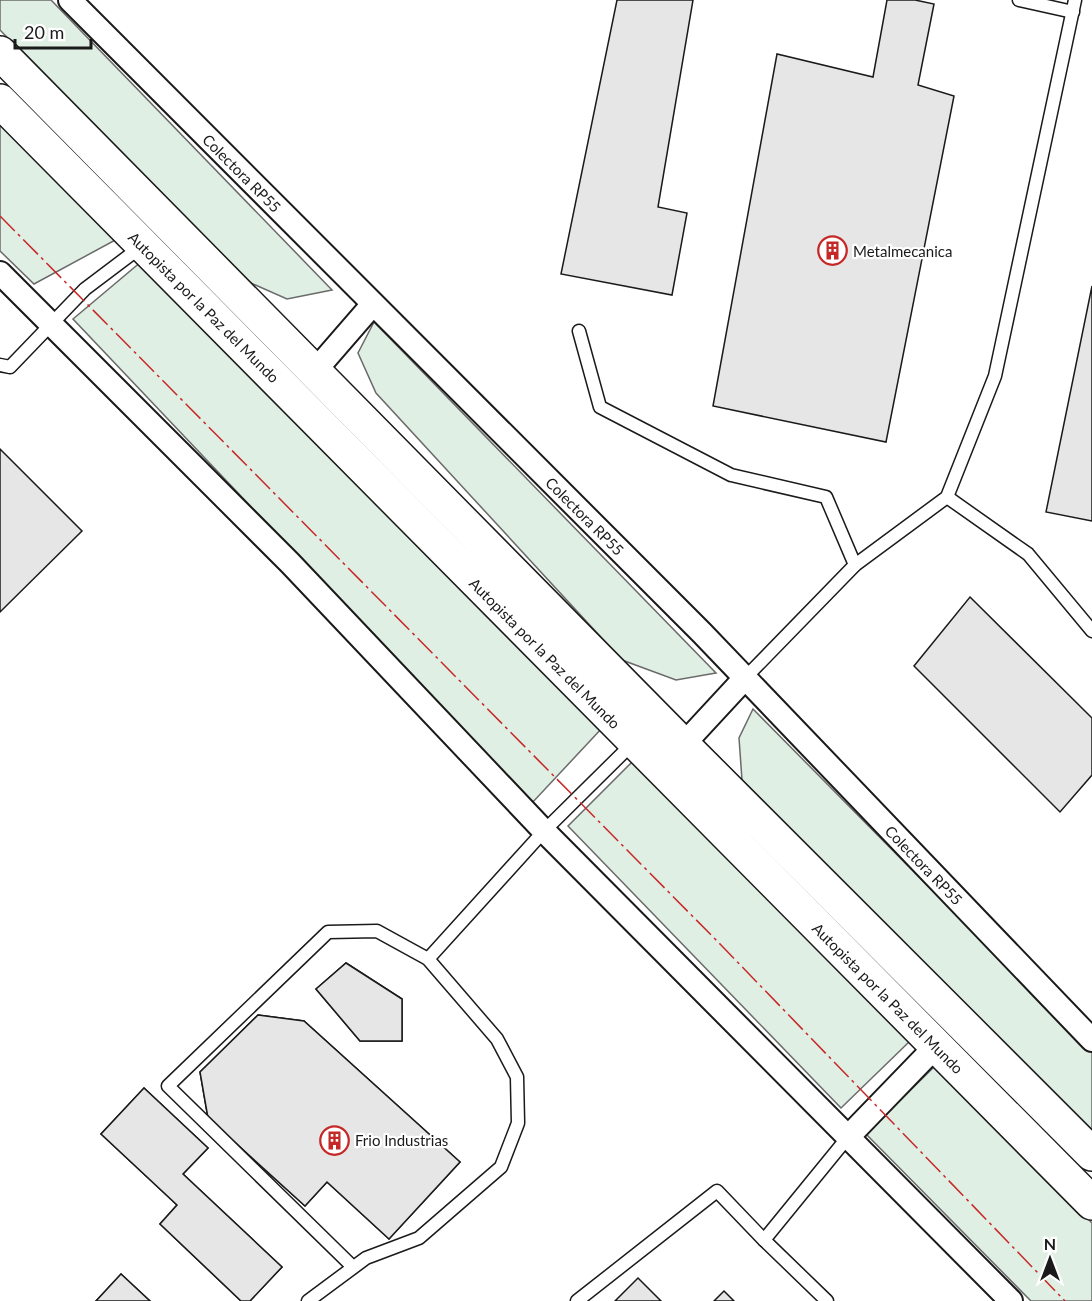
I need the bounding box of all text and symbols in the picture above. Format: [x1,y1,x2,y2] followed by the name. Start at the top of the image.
[15,12,92,50] scale bar
[24,21,64,43] text: 20 m
[199,130,285,216] street label: Colectora RP55
[125,228,283,386] street label: Autopista por la Paz del Mundo
[816,235,848,267] building icon: Metalmecanica
[853,242,952,260] place label: Metalmecanica
[542,473,628,559] street label: Colectora RP55
[466,574,624,732] street label: Autopista por la Paz del Mundo
[882,822,966,908] street label: Colectora RP55
[809,919,967,1077] street label: Autopista por la Paz del Mundo
[318,1124,350,1156] building icon: Frio Industrias
[355,1131,448,1149] place label: Frio Industrias
[1020,1229,1080,1289] north arrow
[1044,1234,1056,1253] text: N

